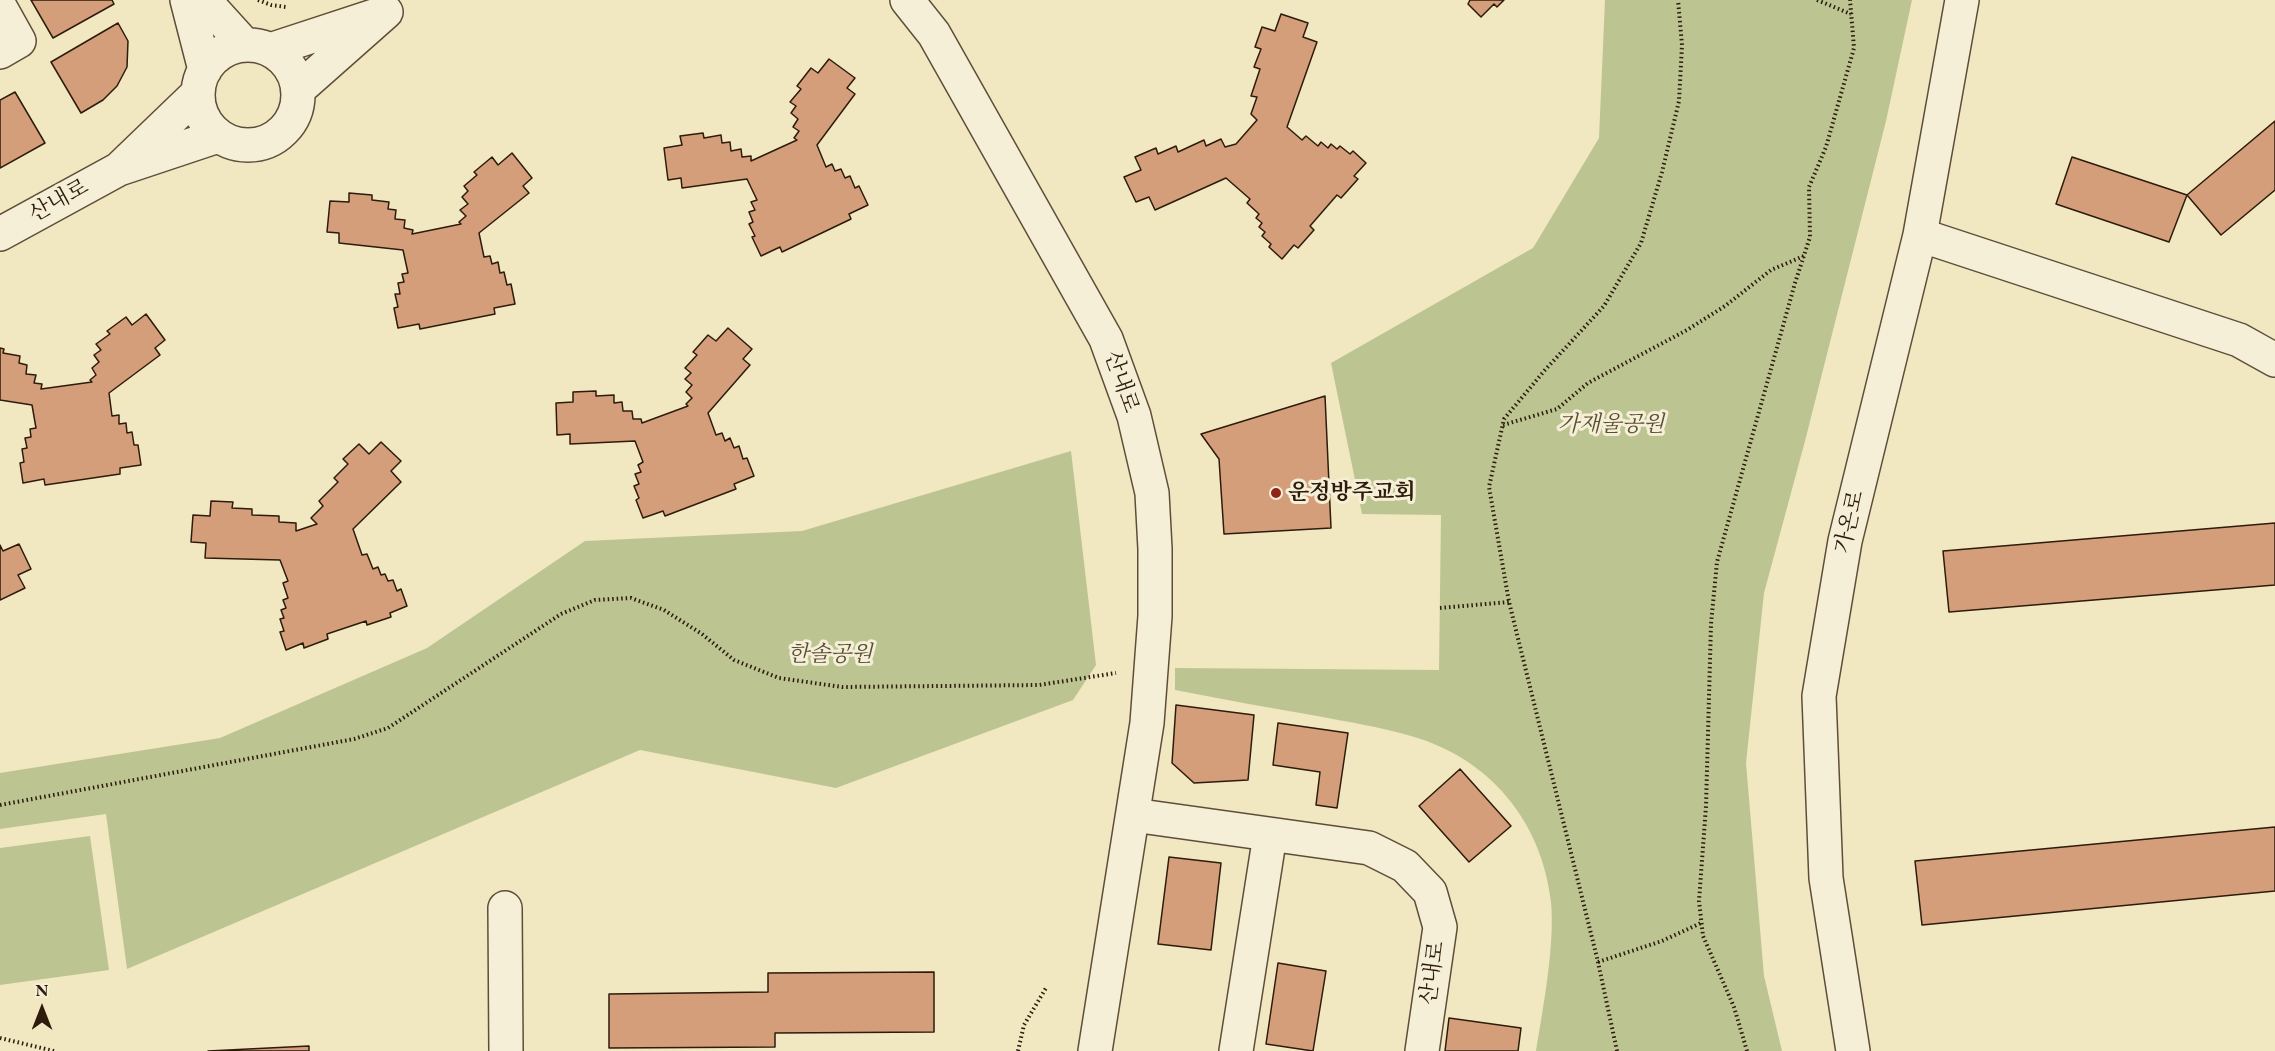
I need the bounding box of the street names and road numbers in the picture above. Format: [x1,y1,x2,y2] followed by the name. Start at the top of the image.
[25,174,93,228] street label: 산내로
[1098,348,1144,416] street label: 산내로
[1830,488,1870,556] street label: 가온로
[1415,940,1451,1006] street label: 산내로

